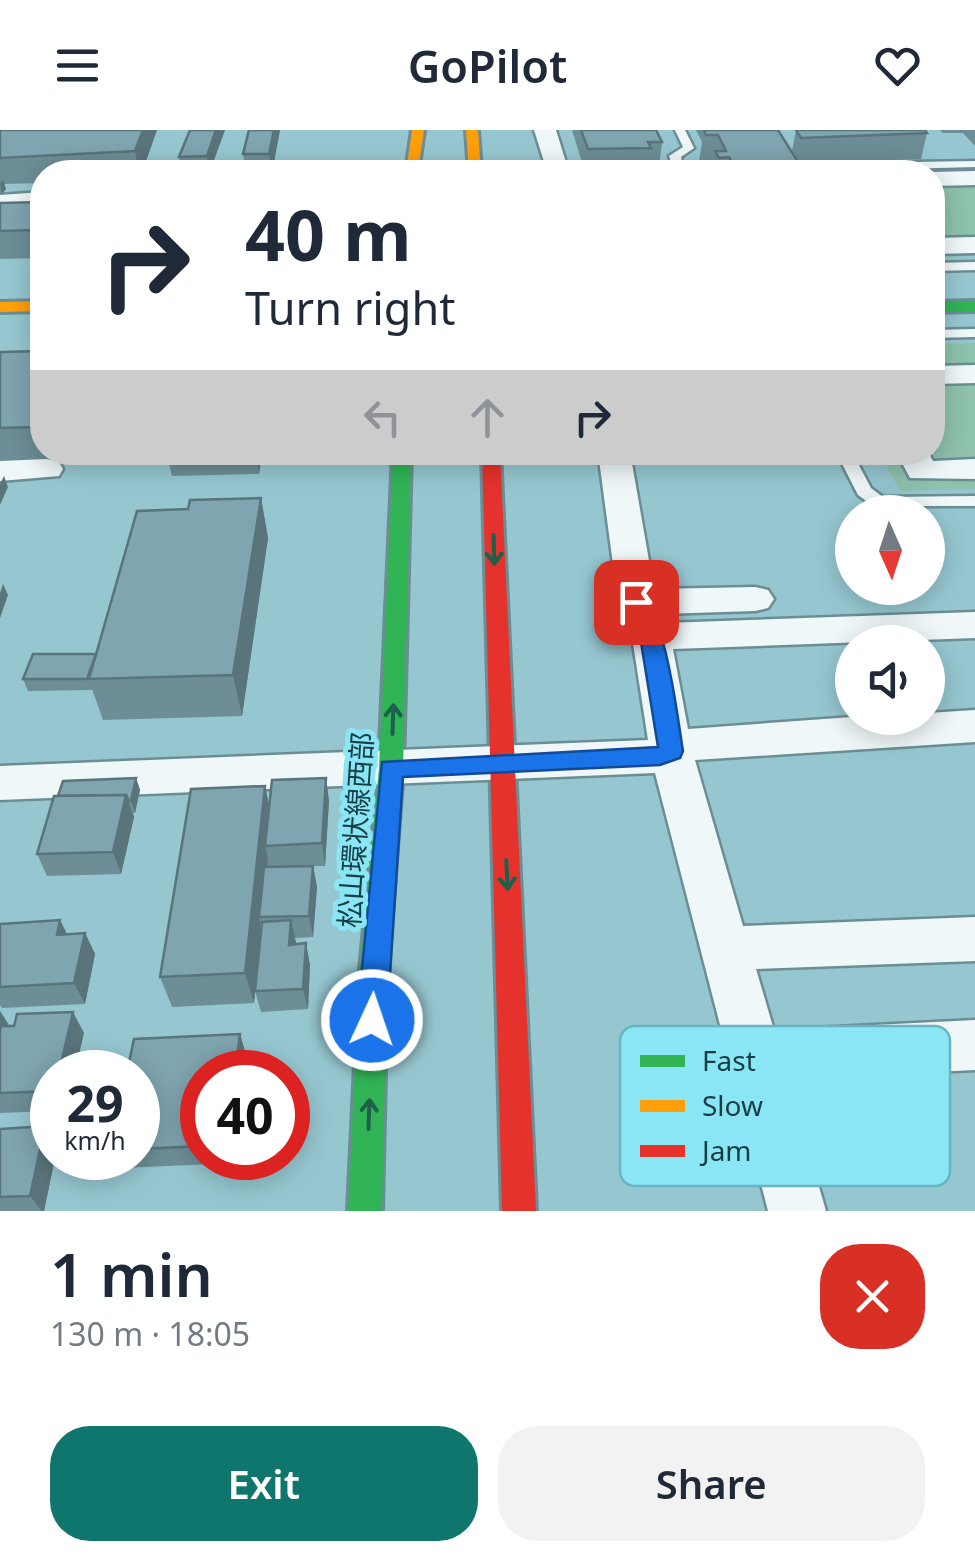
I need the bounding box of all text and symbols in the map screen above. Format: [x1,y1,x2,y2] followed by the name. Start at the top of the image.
[408,35,567,96] text: GoPilot
[50,38,105,93] icon: menu
[870,38,925,93] icon: heart
[245,186,412,282] text: 40 m
[80,200,210,330] icon: right
[245,277,456,338] text: Turn right
[355,390,410,445] icon: left
[460,390,515,445] icon: ahead
[565,390,620,445] icon: right
[835,495,945,605] north arrow
[835,495,945,735] map controls
[485,533,504,565] one-way arrow
[594,560,679,645] pin
[609,575,664,630] icon: arrive
[835,625,945,735] button: sound
[383,704,402,736] one-way arrow
[329,731,381,929] street label: 松山環状線西部
[498,858,517,890] one-way arrow
[320,968,424,1072] position arrow
[620,1026,950,1186] legend
[702,1041,756,1079] text: Fast
[180,1050,310,1180] speed limit sign: 40
[66,1069,124,1137] text: 29
[702,1086,763,1124] text: Slow
[359,1098,378,1130] one-way arrow
[64,1123,126,1157] text: km/h
[699,1131,752,1169] text: Jam
[50,1233,213,1315] text: 1 min
[820,1244,925,1349] button: close
[50,1312,250,1355] text: 130 m · 18:05
[50,1426,478,1541] button: Exit
[498,1426,925,1541] button: Share

